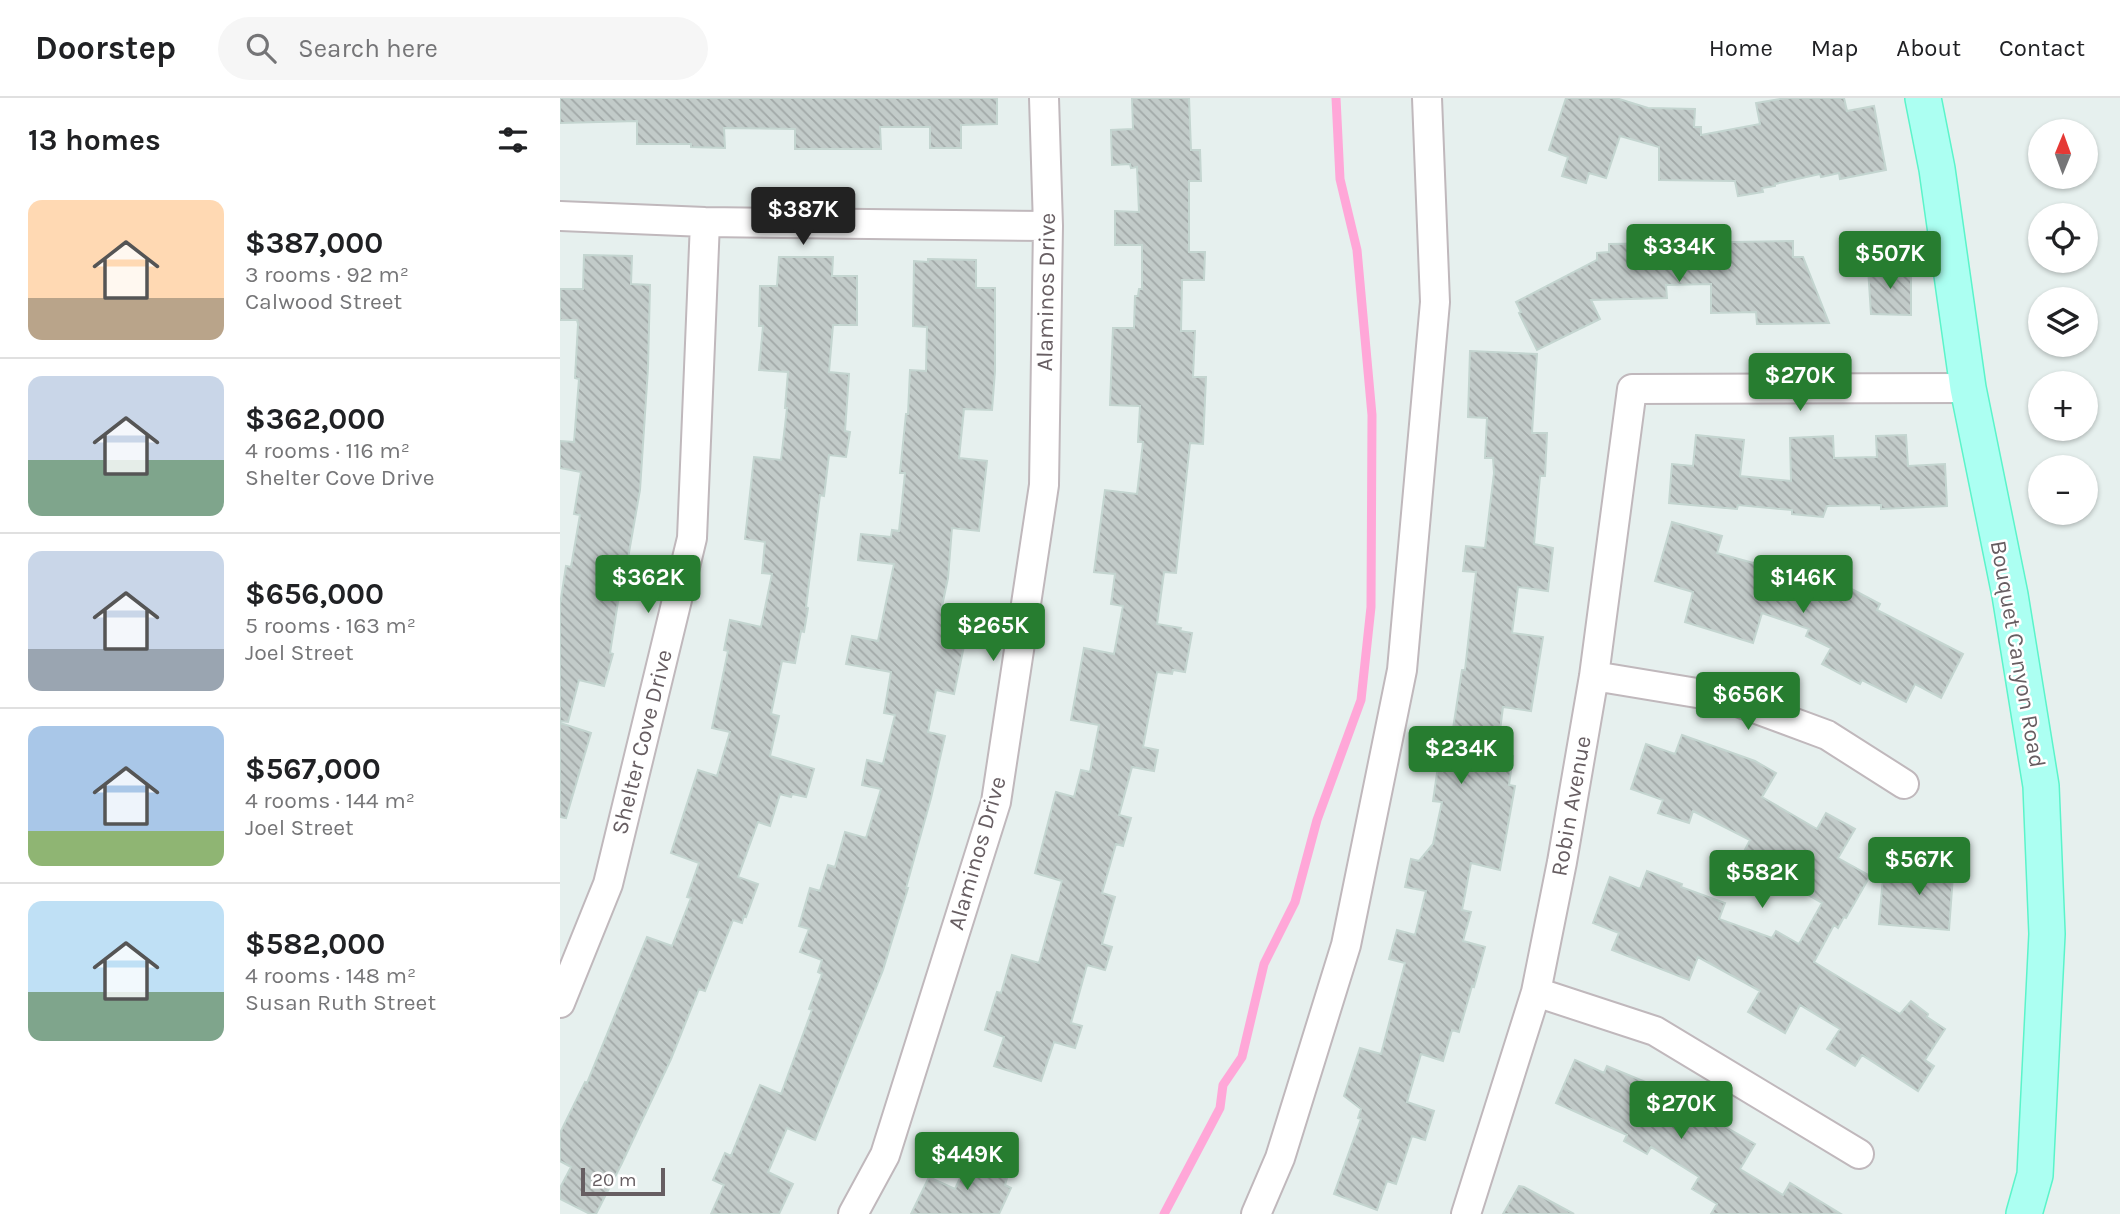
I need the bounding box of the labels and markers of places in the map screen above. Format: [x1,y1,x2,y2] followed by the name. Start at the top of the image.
[754,188,852,247] pin: $387K
[1630,225,1728,284] pin: $334K
[1841,232,1939,291] pin: $507K
[1751,354,1849,413] pin: $270K
[599,556,697,615] pin: $362K
[1754,556,1852,615] pin: $146K
[944,603,1042,663] pin: $265K
[1699,672,1797,732] pin: $656K
[1412,726,1510,786] pin: $234K
[1870,838,1968,897] pin: $567K
[1713,850,1811,910] pin: $582K
[1632,1082,1730,1141] pin: $270K
[918,1132,1016,1192] pin: $449K

